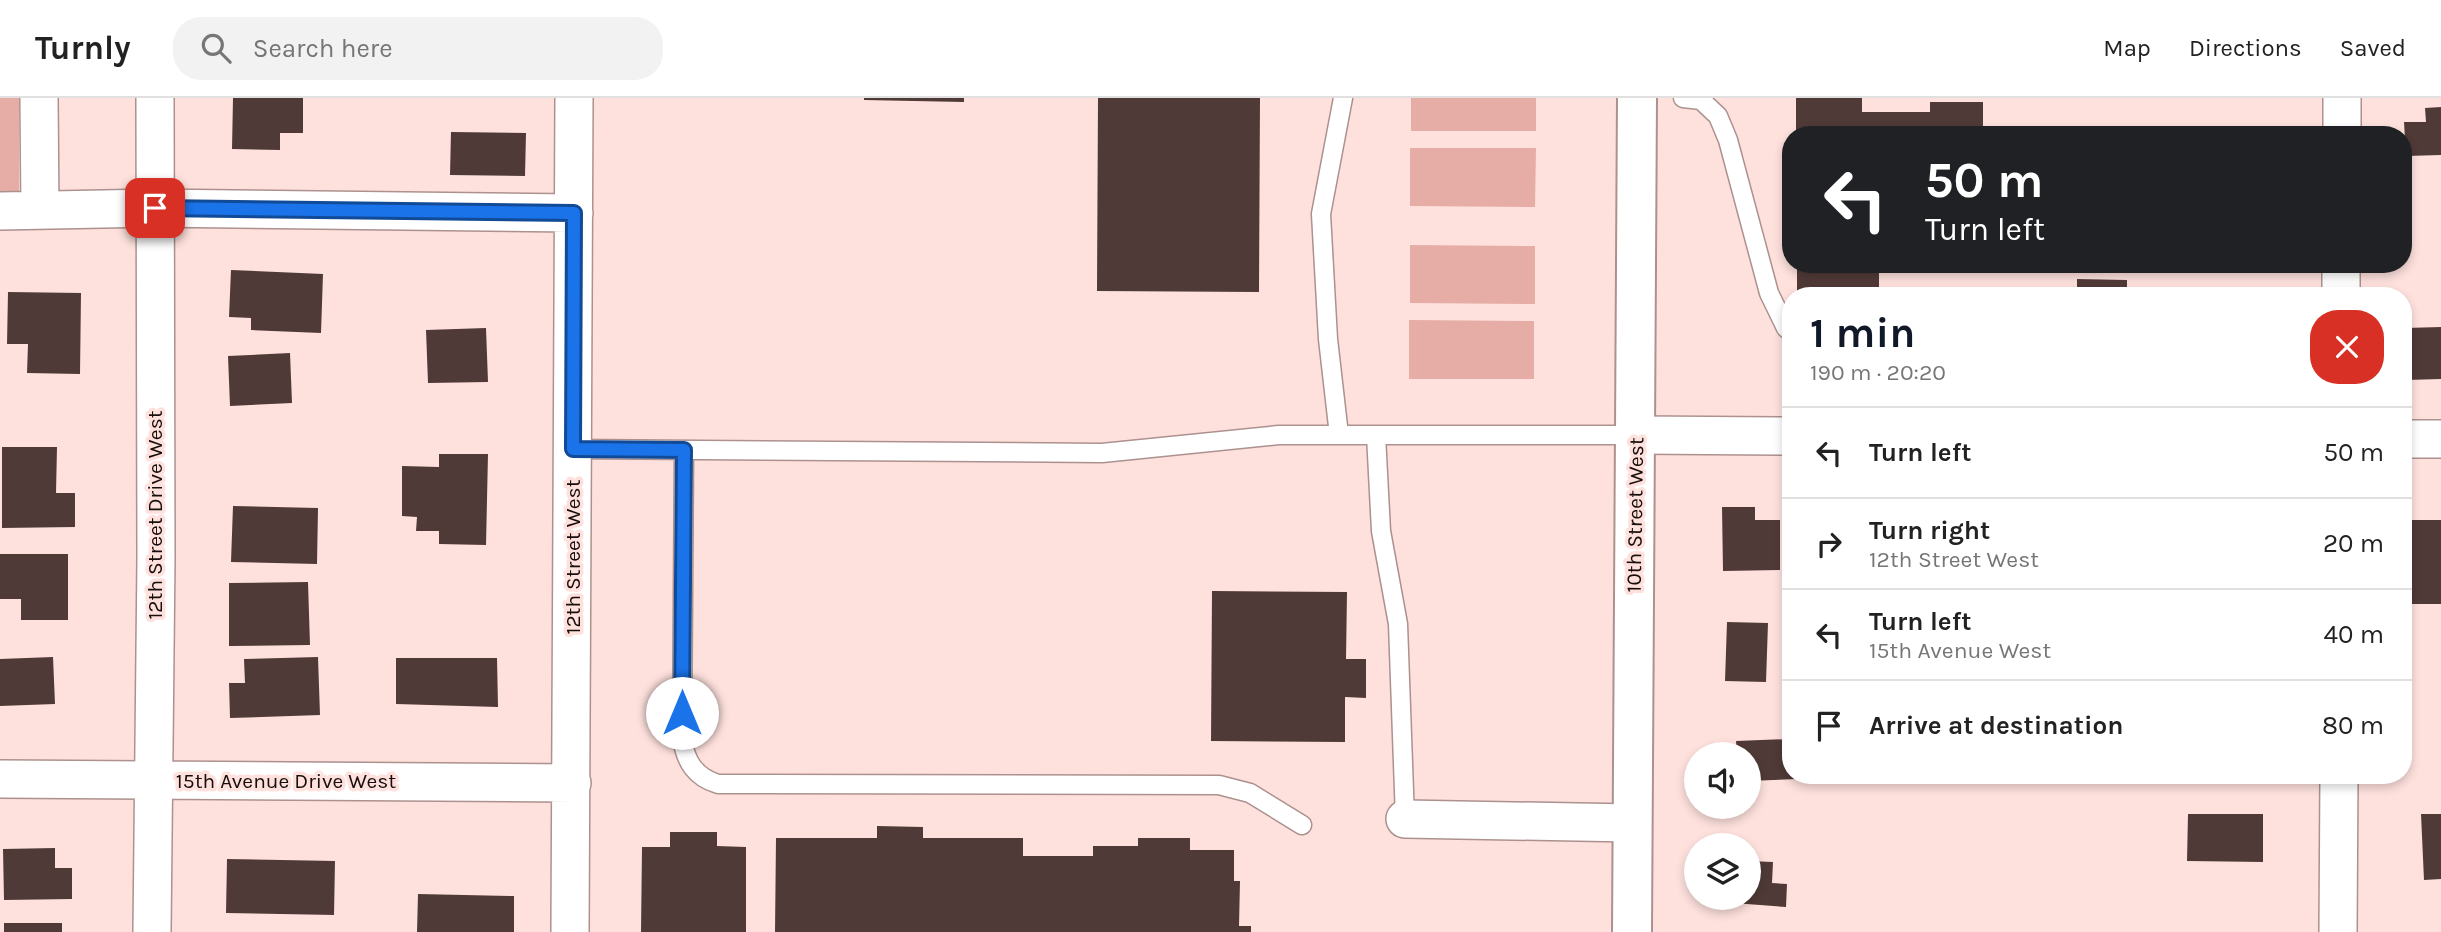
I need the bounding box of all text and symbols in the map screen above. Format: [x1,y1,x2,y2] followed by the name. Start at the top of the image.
[173,17,663,80] search box
[35,29,131,67] text: Turnly
[197,29,235,67] icon: search
[253,33,393,64] text: Search here
[2103,34,2151,62] text: Map
[2189,34,2302,62] text: Directions
[2340,34,2406,62] text: Saved
[1925,152,2043,209] text: 50 m
[1810,154,1901,245] icon: left
[125,178,185,238] pin
[136,189,174,227] icon: arrive
[1925,211,2045,248] text: Turn left
[1810,308,1915,358] text: 1 min
[2310,310,2384,384] button: close
[1810,359,1946,386] text: 190 m · 20:20
[143,410,167,620] street label: 12th Street Drive West
[1810,434,1848,472] icon: left
[1622,437,1648,593] street label: 10th Street West
[1869,437,1971,468] text: Turn left
[2323,437,2384,468] text: 50 m
[561,479,585,635] street label: 12th Street West
[1869,515,1990,546] text: Turn right
[1810,525,1848,563] icon: right
[2323,528,2384,559] text: 20 m
[1869,546,2039,573] text: 12th Street West
[1869,606,1971,637] text: Turn left
[1810,616,1848,654] icon: left
[2324,619,2384,650] text: 40 m
[1869,637,2051,664] text: 15th Avenue West
[645,676,719,750] position arrow
[1810,707,1848,745] icon: arrive
[1869,710,2123,741] text: Arrive at destination
[2322,710,2384,741] text: 80 m
[1684,742,1761,910] map controls
[1684,742,1761,819] button: sound
[176,769,396,793] street label: 15th Avenue Drive West
[1684,833,1761,910] button: layers

